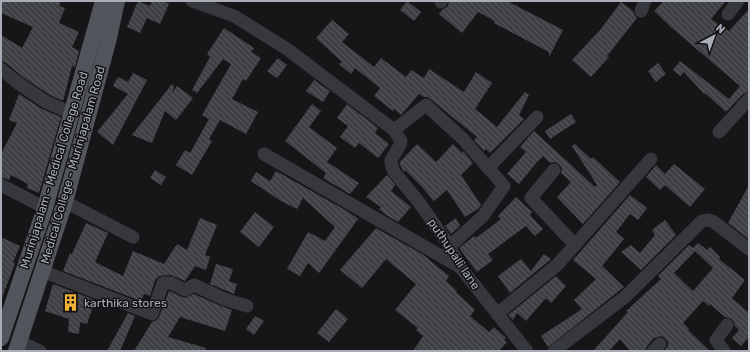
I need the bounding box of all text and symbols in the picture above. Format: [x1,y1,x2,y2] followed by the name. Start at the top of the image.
[694,16,734,56] north arrow
[713,21,728,36] text: N
[38,65,108,265] street label: Medical College - Murinjapalam Road
[17,70,91,270] street label: Murinjapalam - Medical College Road
[425,216,483,292] street label: puthupalli lane
[61,293,81,313] building icon: karthika stores
[84,296,167,310] place label: karthika stores

